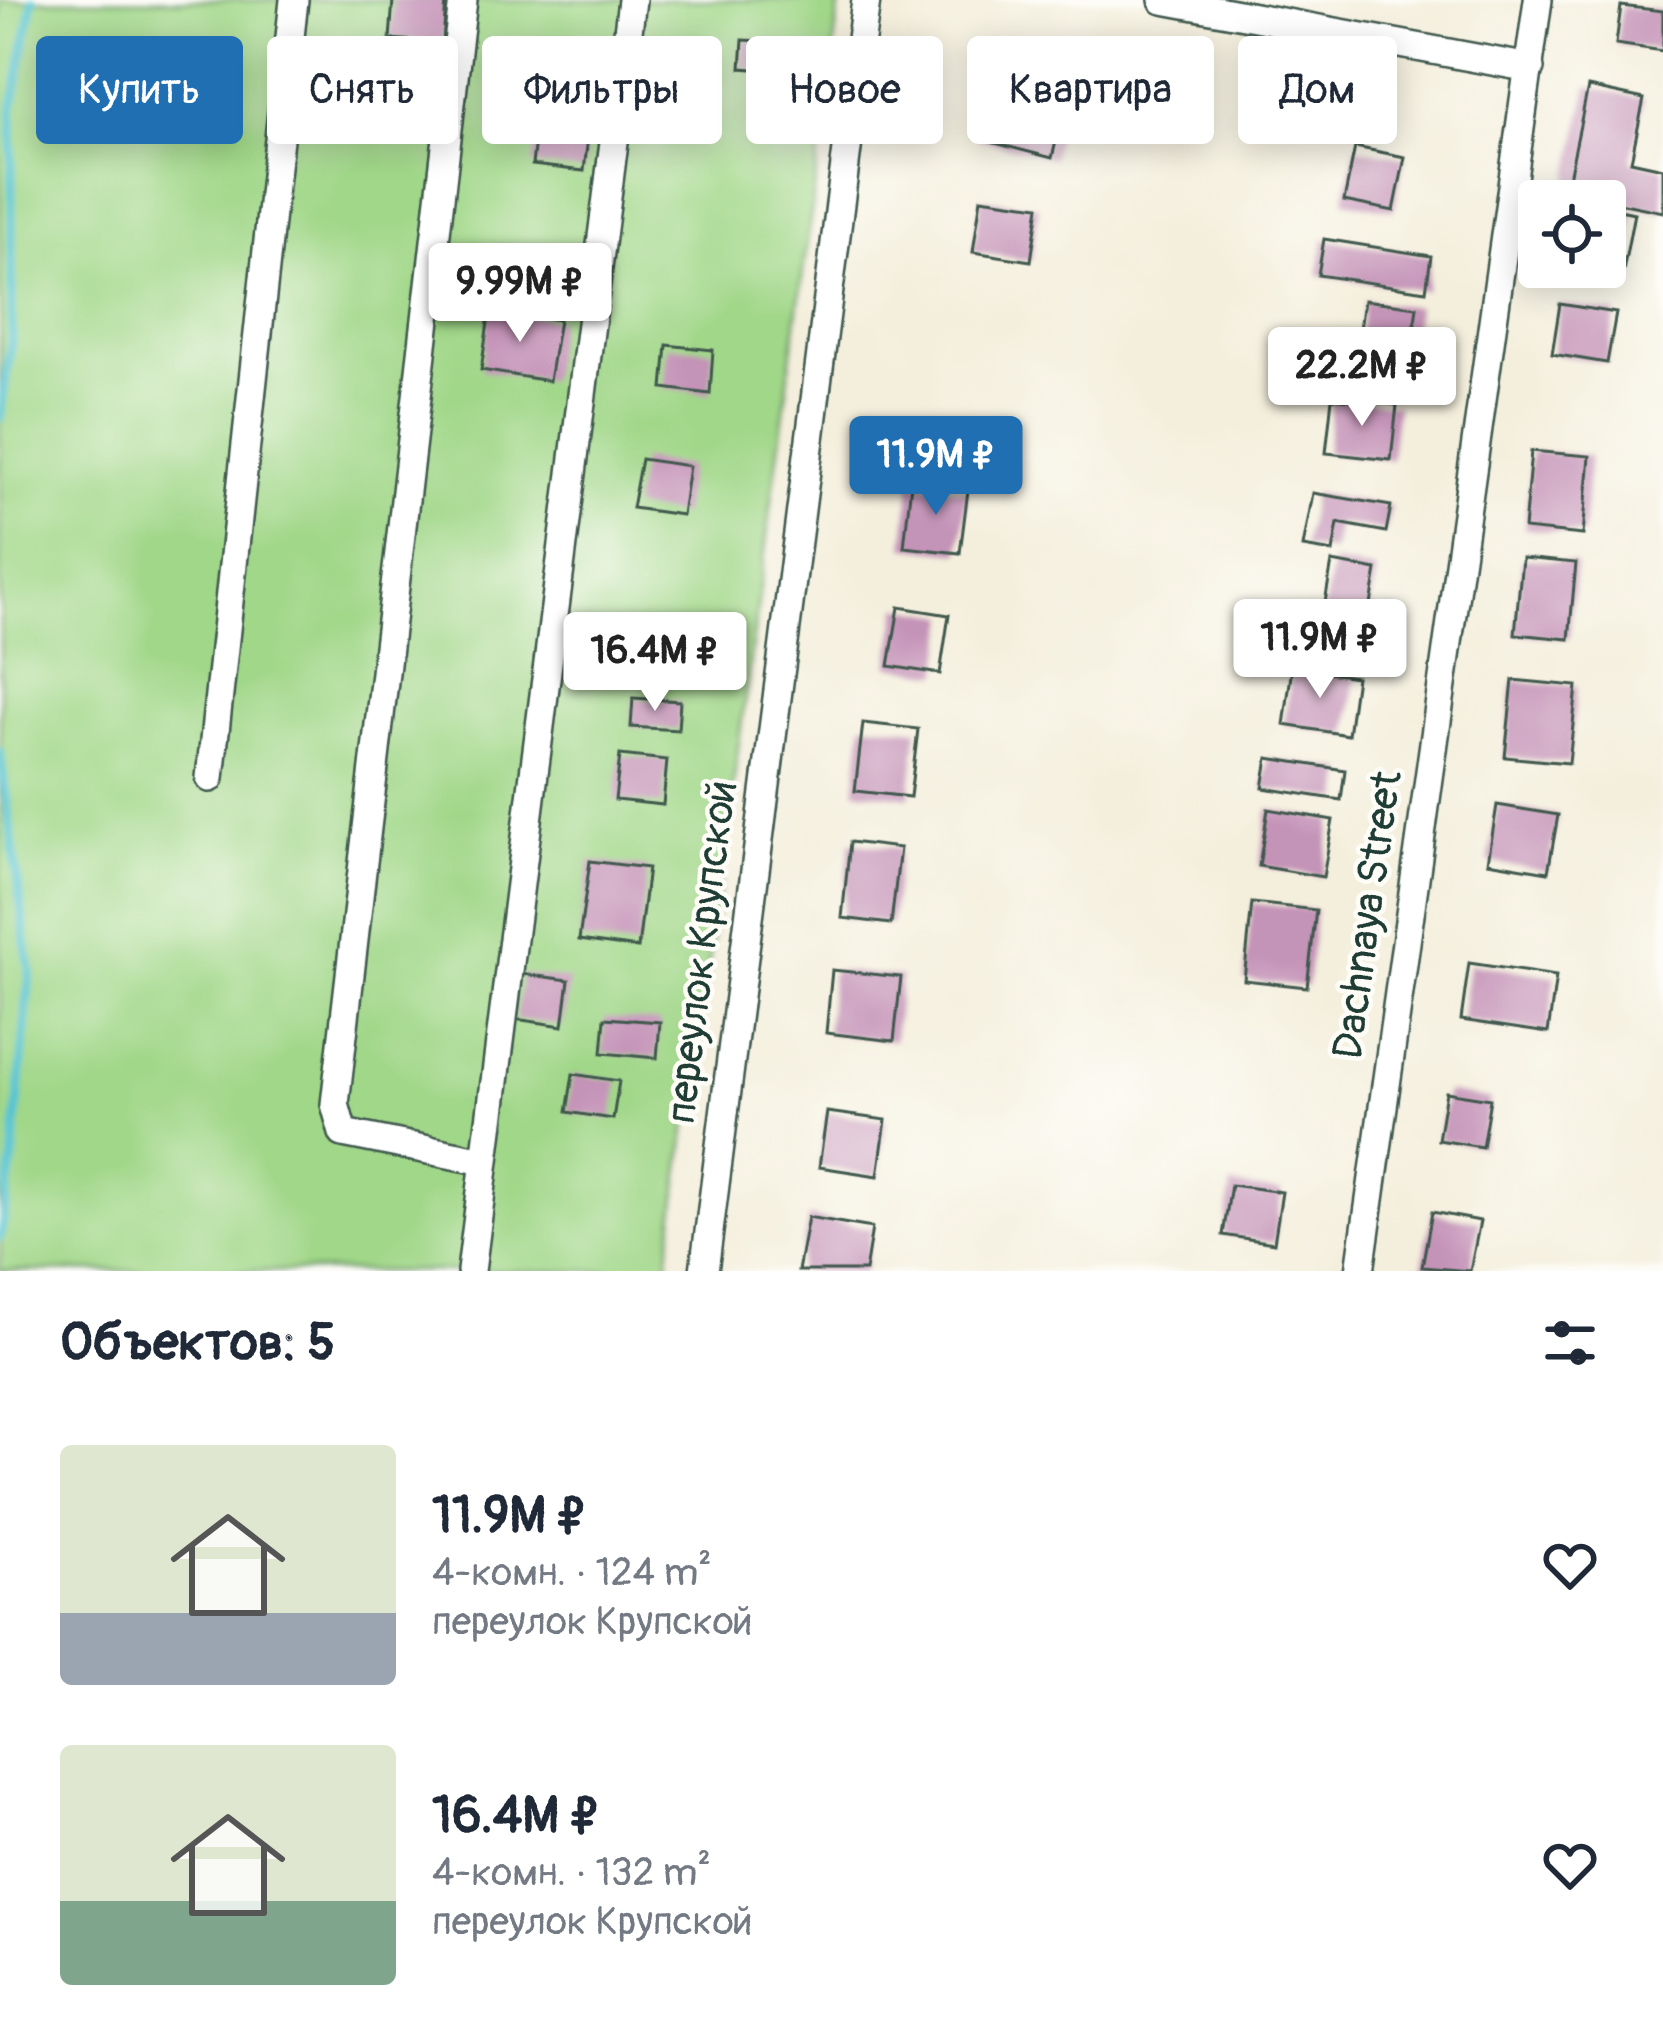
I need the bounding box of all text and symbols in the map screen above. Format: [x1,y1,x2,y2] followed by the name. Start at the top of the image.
[36,36,243,144] chip: Купить
[267,36,458,144] chip: Снять
[482,36,722,144] chip: Фильтры
[746,36,943,144] chip: Новое
[967,36,1214,144] chip: Квартира
[1238,36,1397,144] chip: Дом
[1518,180,1626,288] map controls
[1518,180,1626,288] button: locate
[409,243,631,345] pin: 9.99M ₽
[456,257,584,306] text: 9.99M ₽
[1251,327,1473,429] pin: 22.2M ₽
[1295,341,1429,390] text: 22.2M ₽
[825,416,1047,518] pin: 11.9M ₽
[876,430,996,479] text: 11.9M ₽
[1209,599,1431,701] pin: 11.9M ₽
[544,612,766,714] pin: 16.4M ₽
[1260,613,1380,662] text: 11.9M ₽
[590,626,720,675] text: 16.4M ₽
[1322,767,1414,1063] street label: Dachnaya Street
[655,778,749,1126] street label: переулок Крупской
[1537,1310,1603,1376] icon: filters
[60,1311,335,1375] text: Объектов: 5
[432,1484,588,1548] text: 11.9M ₽
[156,1493,300,1637] icon: home
[1537,1532,1603,1598] icon: heart
[432,1548,712,1597] text: 4-комн. · 124 m²
[432,1597,752,1646] text: переулок Крупской
[432,1784,601,1848] text: 16.4M ₽
[156,1793,300,1937] icon: home
[1537,1832,1603,1898] icon: heart
[432,1848,711,1897] text: 4-комн. · 132 m²
[432,1897,752,1946] text: переулок Крупской

